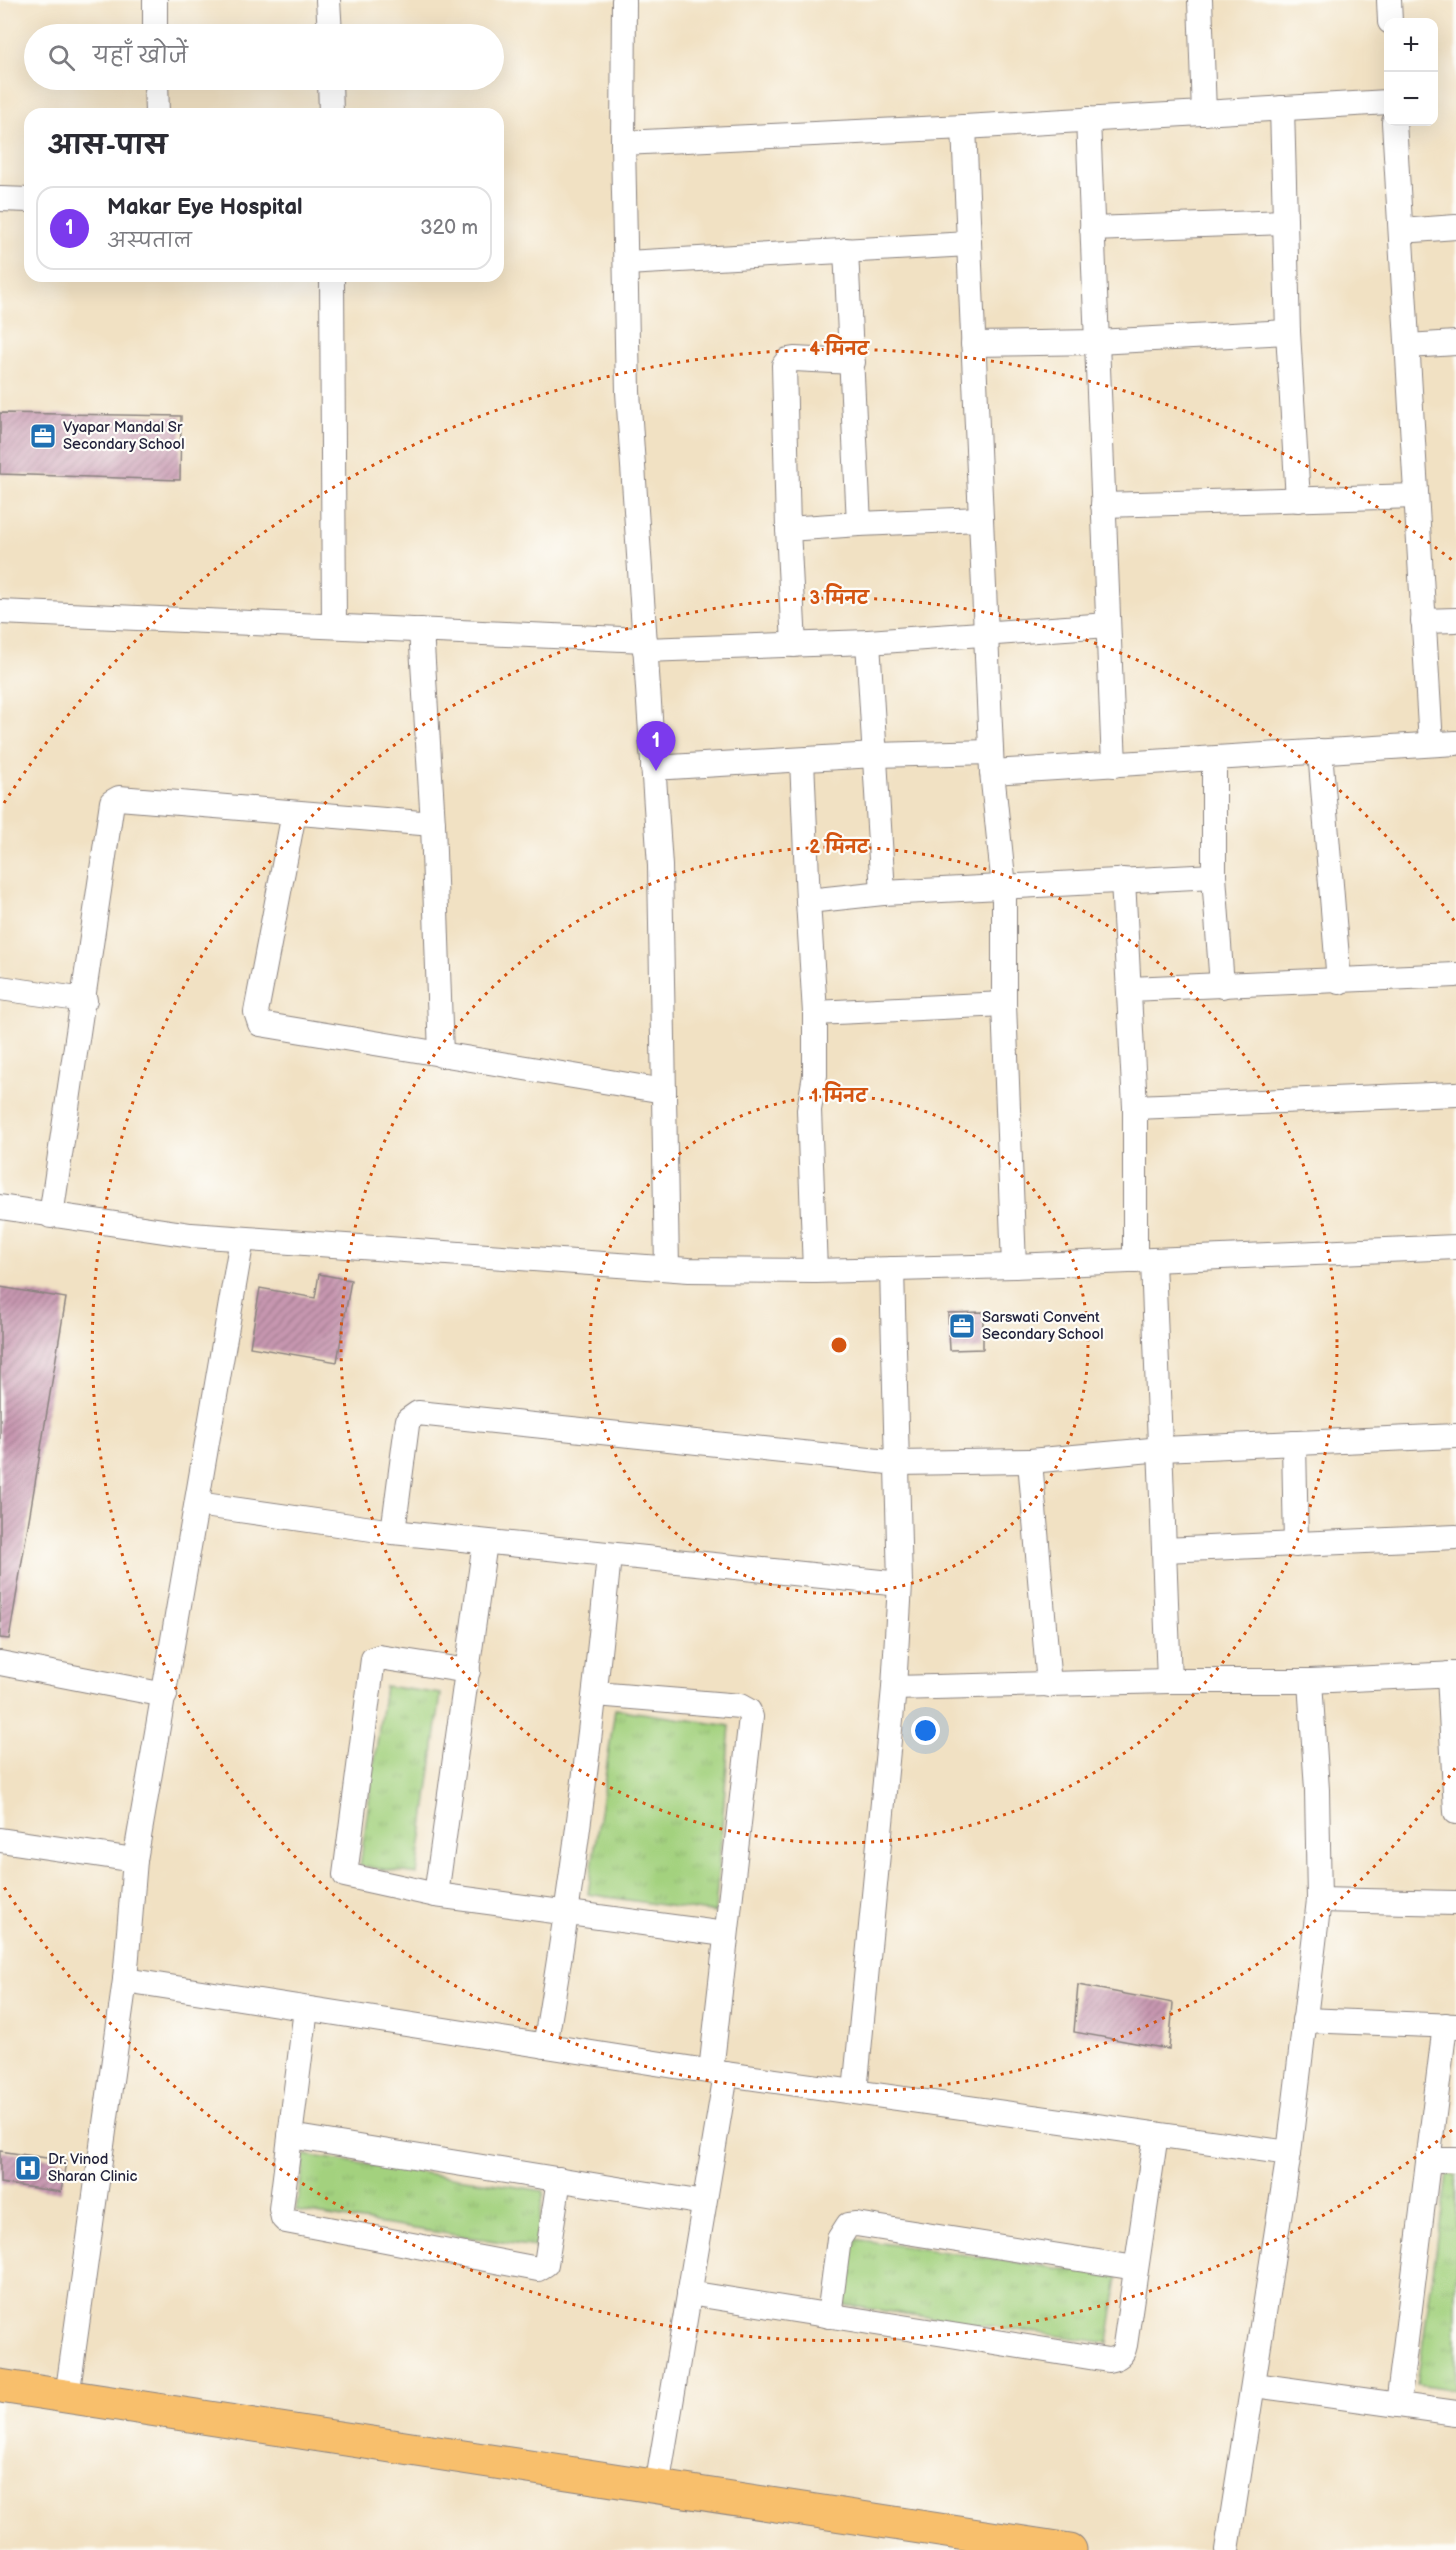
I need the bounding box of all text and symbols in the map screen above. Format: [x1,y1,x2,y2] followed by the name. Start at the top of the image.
[1384,18,1438,126] map controls
[1384,18,1438,72] button: +
[24,24,504,90] search box
[45,41,78,74] icon: search
[93,43,188,70] text: यहाँ खोजें
[1384,72,1438,126] button: −
[48,131,167,162] text: आस-पास
[107,194,303,221] text: Makar Eye Hospital
[65,216,74,240] text: 1
[420,216,478,240] text: 320 m
[107,229,192,253] text: अस्पताल
[809,334,871,360] text: 4 मिनट
[63,418,184,454] place label: Vyapar Mandal Sr Secondary School
[28,421,58,451] office icon: Vyapar Mandal Sr Secondary School
[809,583,871,609] text: 3 मिनट
[636,722,676,771] pin: 1
[809,832,871,858] text: 2 मिनट
[811,1081,869,1107] text: 1 मिनट
[982,1308,1103,1344] place label: Sarswati Convent Secondary School
[947,1311,977,1341] office icon: Sarswati Convent Secondary School
[829,1335,849,1355] centre of rings
[911,1716,940,1745] your location
[48,2150,137,2186] place label: Dr. Vinod Sharan Clinic
[13,2153,43,2183] hospital icon: Dr. Vinod Sharan Clinic

